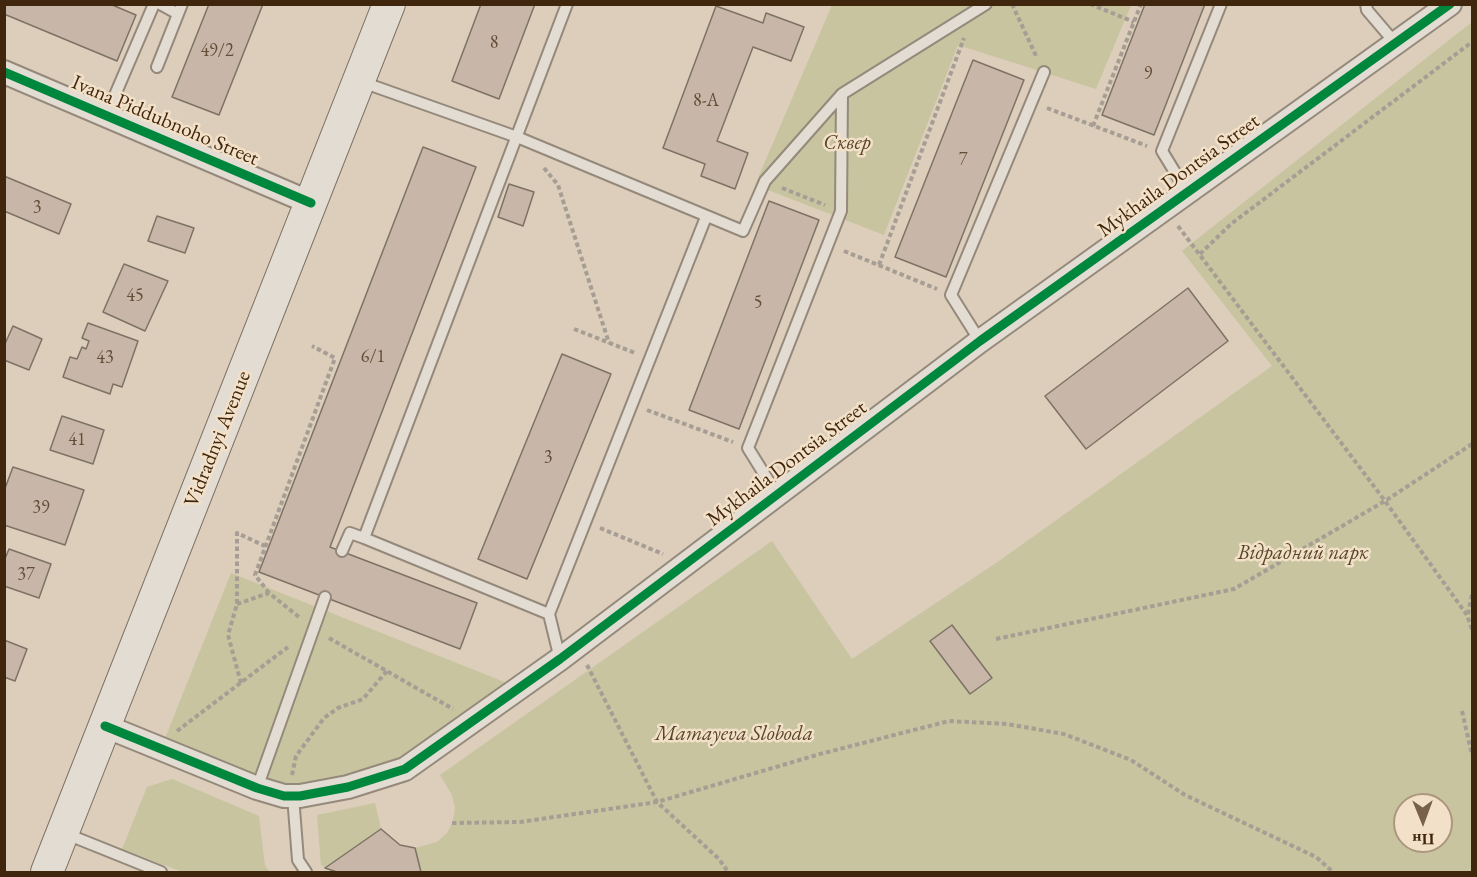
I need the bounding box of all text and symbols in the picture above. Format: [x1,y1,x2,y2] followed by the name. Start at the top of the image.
[490,32,498,54] house number: 8
[200,40,234,62] house number: 49/2
[1144,63,1152,85] house number: 9
[68,70,262,172] street label: Ivana Piddubnoho Street
[693,90,719,112] house number: 8-А
[1093,109,1265,243] street label: Mykhaila Dontsia Street
[823,130,871,156] park label: Сквер
[959,149,967,171] house number: 7
[33,197,41,219] house number: 3
[126,285,144,307] house number: 45
[754,292,762,314] house number: 5
[361,346,385,368] house number: 6/1
[96,347,114,369] house number: 43
[179,367,257,511] street label: Vidradnyi Avenue
[702,396,872,532] street label: Mykhaila Dontsia Street
[68,429,86,451] house number: 41
[544,447,552,469] house number: 3
[32,497,50,519] house number: 39
[1237,540,1369,566] park label: Відрадний парк
[17,564,35,586] house number: 37
[655,721,813,747] park label: Mamayeva Sloboda
[1393,793,1453,853] north arrow
[1412,829,1434,850] text: Пн

